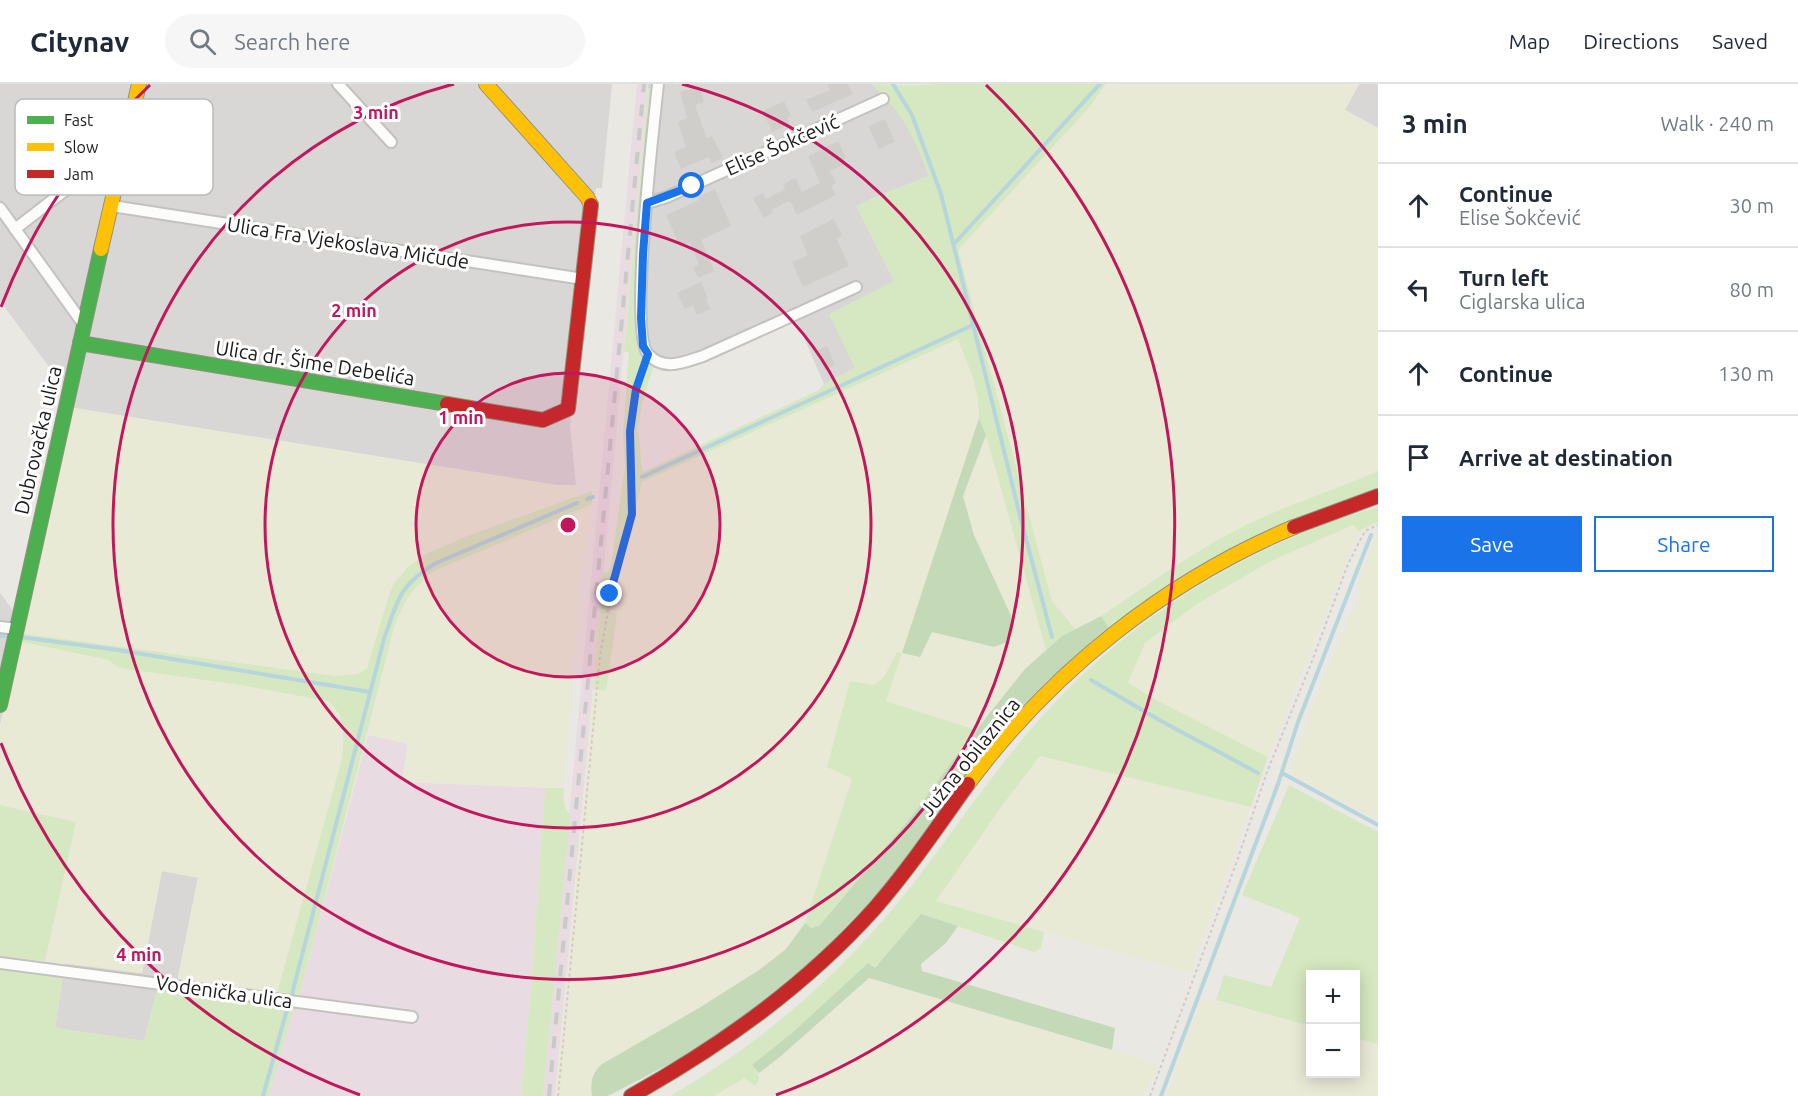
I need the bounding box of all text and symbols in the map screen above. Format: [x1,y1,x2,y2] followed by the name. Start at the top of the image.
[165,14,585,68] search box
[186,25,219,58] icon: search
[30,26,129,57] text: Citynav
[234,29,350,54] text: Search here
[1509,29,1550,53] text: Map
[1583,29,1679,53] text: Directions
[1712,29,1768,53] text: Saved
[15,99,213,195] legend
[353,102,399,122] text: 3 min
[721,109,842,180] street label: Elise Šokčević
[1402,109,1468,138] text: 3 min
[64,111,94,129] text: Fast
[1661,112,1774,135] text: Walk · 240 m
[64,138,99,156] text: Slow
[64,165,94,183] text: Jam
[678,172,704,198] route start
[1459,181,1553,206] text: Continue
[1402,189,1435,222] icon: ahead
[1730,194,1774,217] text: 30 m
[1459,206,1581,229] text: Elise Šokčević
[225,212,471,273] street label: Ulica Fra Vjekoslava Mičude
[1459,265,1549,290] text: Turn left
[1402,273,1435,306] icon: left
[1730,278,1774,301] text: 80 m
[1459,290,1585,313] text: Ciglarska ulica
[331,300,377,320] text: 2 min
[214,335,416,390] street label: Ulica dr. Šime Debelića
[1402,357,1435,390] icon: ahead
[1459,361,1553,386] text: Continue
[1718,362,1774,385] text: 130 m
[9,363,66,516] street label: Dubrovačka ulica
[438,407,484,427] text: 1 min
[1402,441,1435,474] icon: arrive
[1459,445,1673,470] text: Arrive at destination
[558,515,578,535] centre of rings
[1402,516,1582,572] button: Save
[1594,516,1774,572] button: Share
[596,580,622,606] route end
[915,693,1024,820] street label: Južna obilaznica
[116,944,162,964] text: 4 min
[1306,970,1360,1078] map controls
[1306,970,1360,1024] button: +
[154,971,294,1012] street label: Vodenička ulica
[1306,1024,1360,1078] button: −

